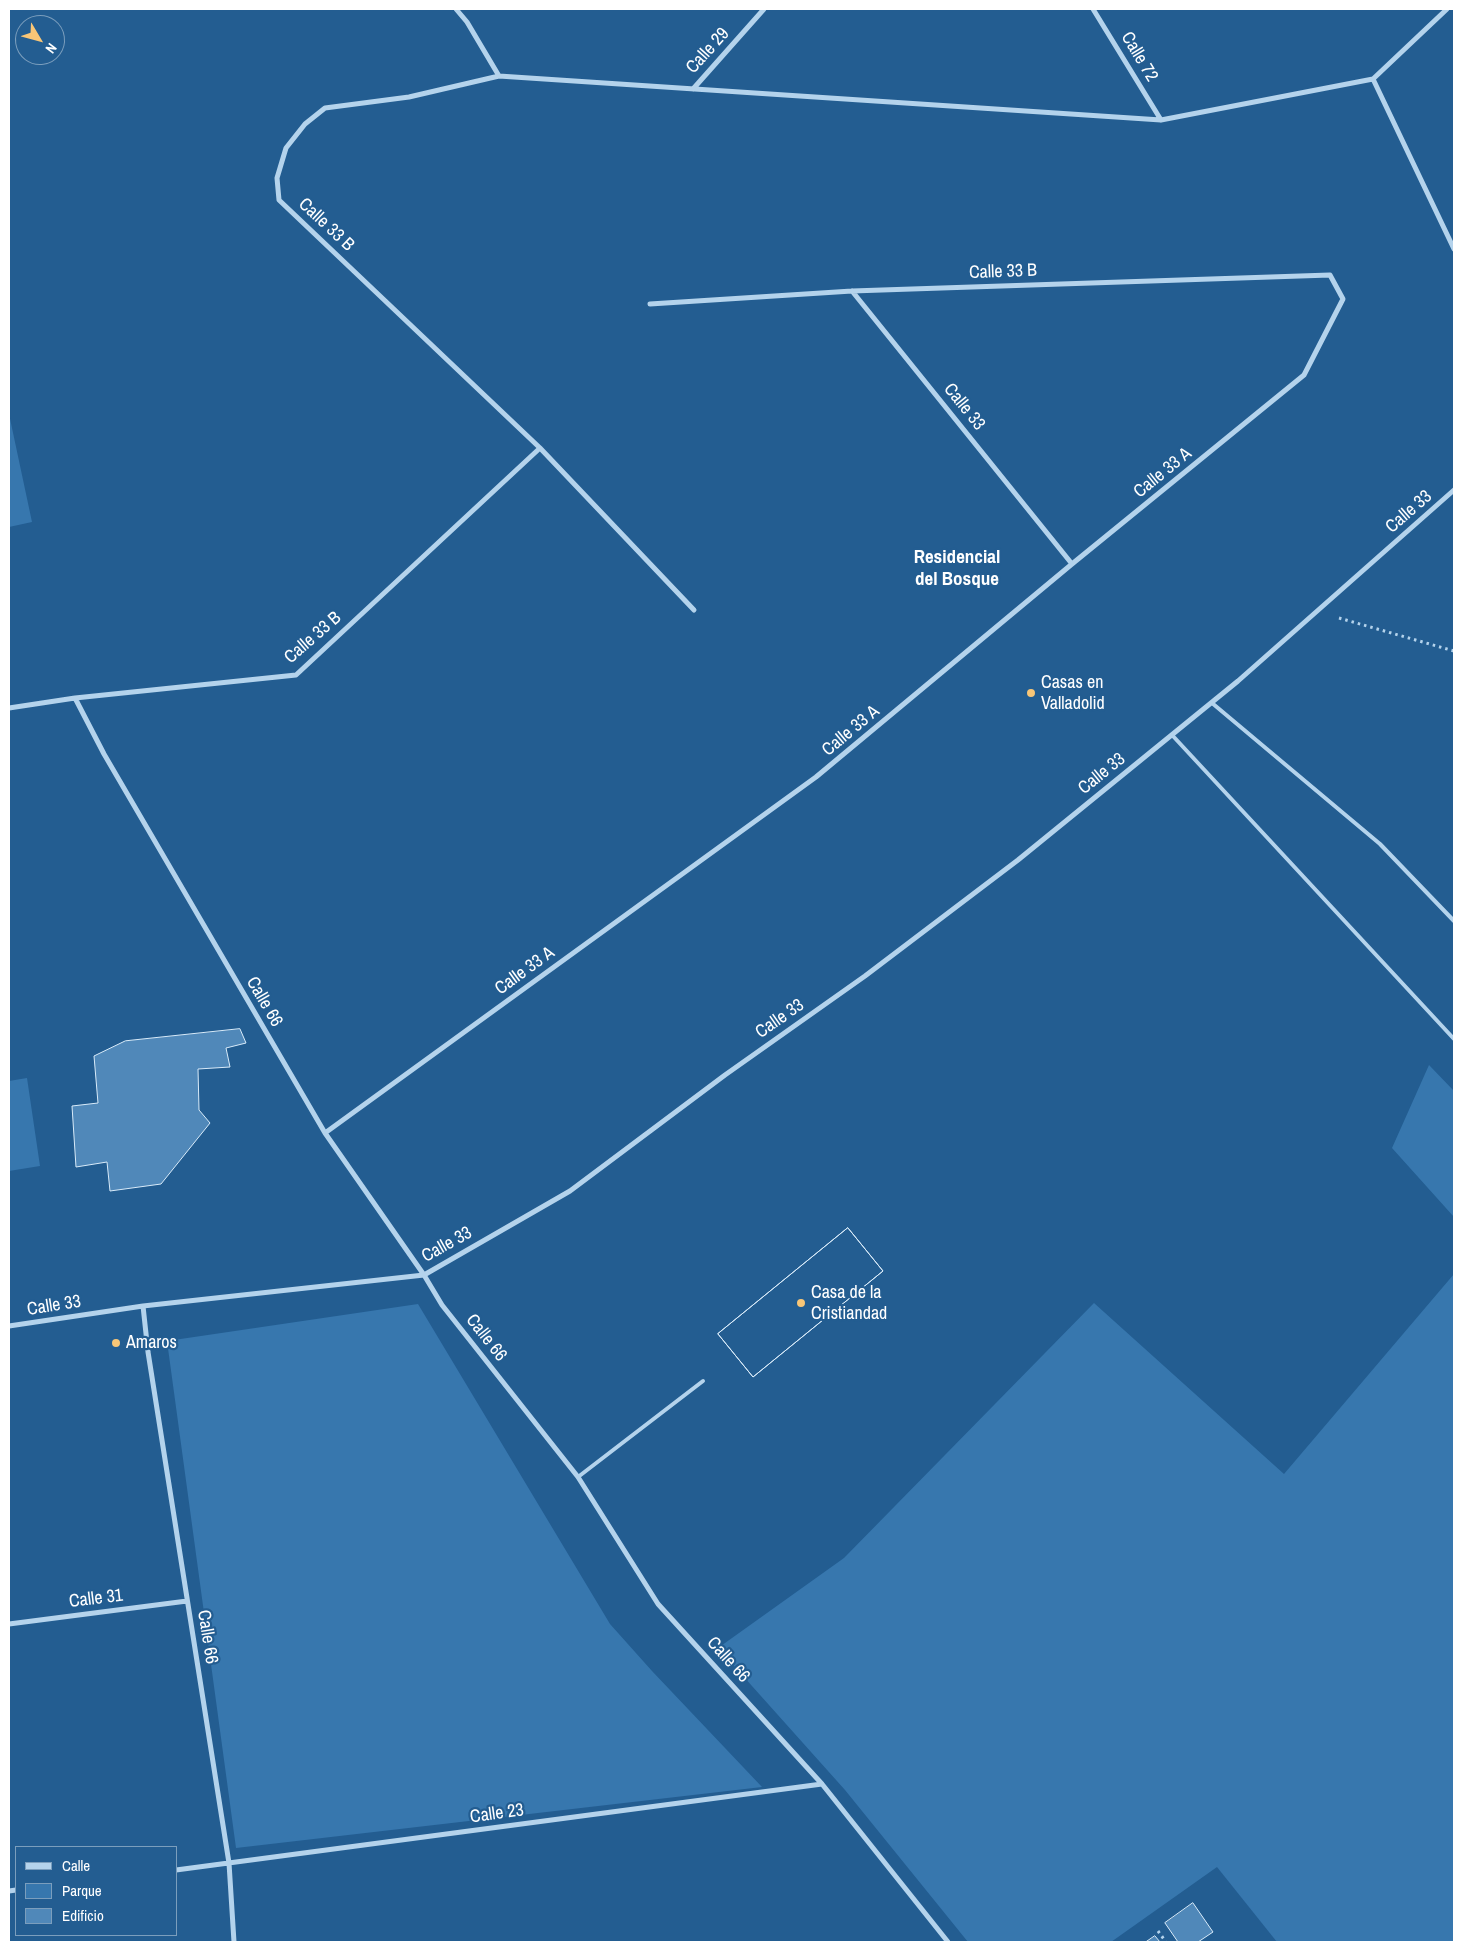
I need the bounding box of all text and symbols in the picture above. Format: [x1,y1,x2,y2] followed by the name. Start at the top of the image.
[15,15,65,65] north arrow
[682,24,734,78] street label: Calle 29
[1116,28,1162,86] street label: Calle 72
[42,40,61,57] text: N
[294,194,358,256] street label: Calle 33 B
[969,260,1037,284] street label: Calle 33 B
[939,379,989,435] street label: Calle 33
[1130,443,1196,503] street label: Calle 33 A
[1381,486,1437,538] street label: Calle 33
[914,547,1000,591] district label: Residencial del Bosque
[280,608,346,668] street label: Calle 33 B
[1041,672,1105,714] place label: Casas en Valladolid
[1025,687,1037,699] marker: Casas en Valladolid
[818,701,884,761] street label: Calle 33 A
[1074,749,1130,799] street label: Calle 33
[491,942,559,1000] street label: Calle 33 A
[241,973,287,1031] street label: Calle 66
[752,995,808,1043] street label: Calle 33
[418,1222,476,1268] street label: Calle 33
[811,1282,887,1325] place label: Casa de la Cristiandad
[26,1291,82,1321] street label: Calle 33
[795,1297,807,1309] marker: Casa de la Cristiandad
[461,1310,511,1366] street label: Calle 66
[126,1332,177,1354] place label: Amaros
[110,1337,122,1349] marker: Amaros
[68,1585,124,1613] street label: Calle 31
[192,1609,222,1665] street label: Calle 66
[702,1633,754,1687] street label: Calle 66
[469,1800,525,1828] street label: Calle 23
[15,1846,178,1936] legend
[62,1855,90,1876] text: Calle
[62,1880,102,1901] text: Parque
[62,1905,104,1926] text: Edificio

